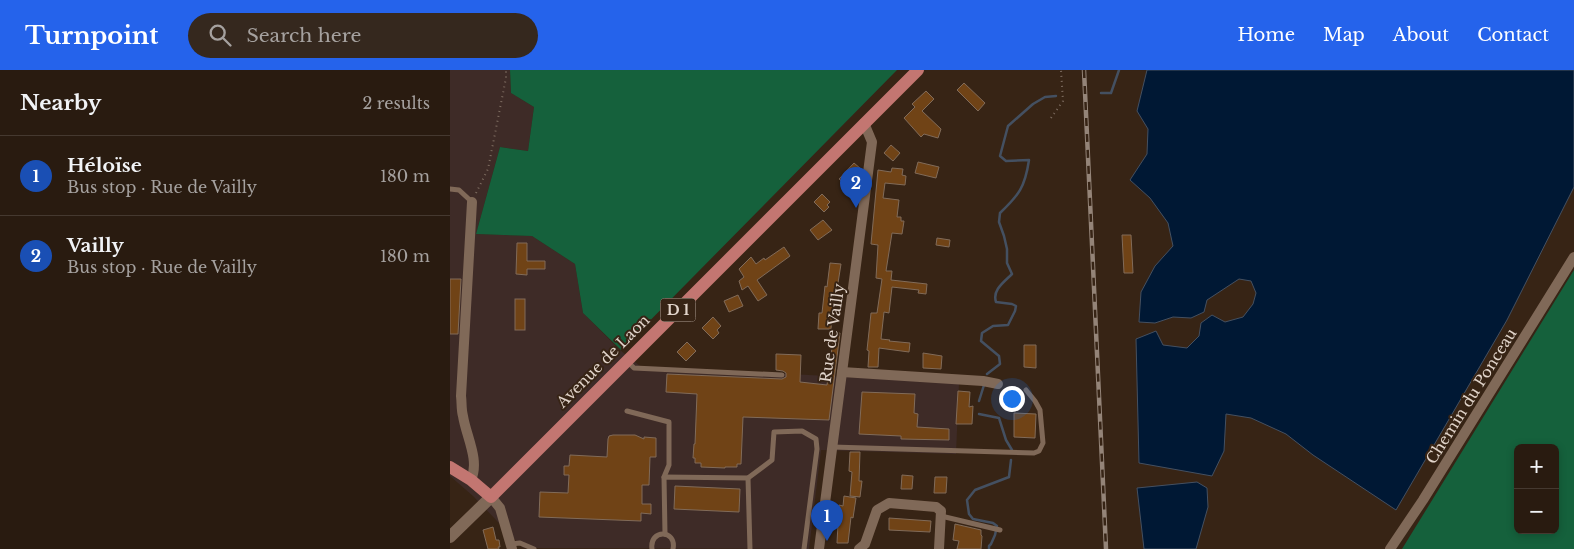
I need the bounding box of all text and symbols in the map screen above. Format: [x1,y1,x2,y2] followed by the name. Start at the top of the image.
[188,13,538,58] search box
[25,21,158,50] text: Turnpoint
[206,21,234,49] icon: search
[246,24,361,47] text: Search here
[1237,24,1295,46] text: Home
[1323,24,1365,46] text: Map
[1393,24,1449,46] text: About
[1477,24,1549,46] text: Contact
[20,90,101,116] text: Nearby
[362,93,430,113] text: 2 results
[67,154,142,177] text: Héloïse
[33,166,39,186] text: 1
[380,166,430,186] text: 180 m
[840,167,872,208] pin: 2
[67,177,257,197] text: Bus stop · Rue de Vailly
[67,234,124,257] text: Vailly
[31,246,41,266] text: 2
[380,246,430,266] text: 180 m
[67,257,257,277] text: Bus stop · Rue de Vailly
[816,282,848,384] street label: Rue de Vailly
[660,298,696,322] road number: D 1
[552,311,653,412] street label: Avenue de Laon
[1422,325,1520,467] street label: Chemin du Ponceau
[999,386,1025,412] your location
[1514,444,1559,534] map controls
[1514,444,1559,489] button: +
[1514,489,1559,534] button: −
[811,500,843,541] pin: 1

